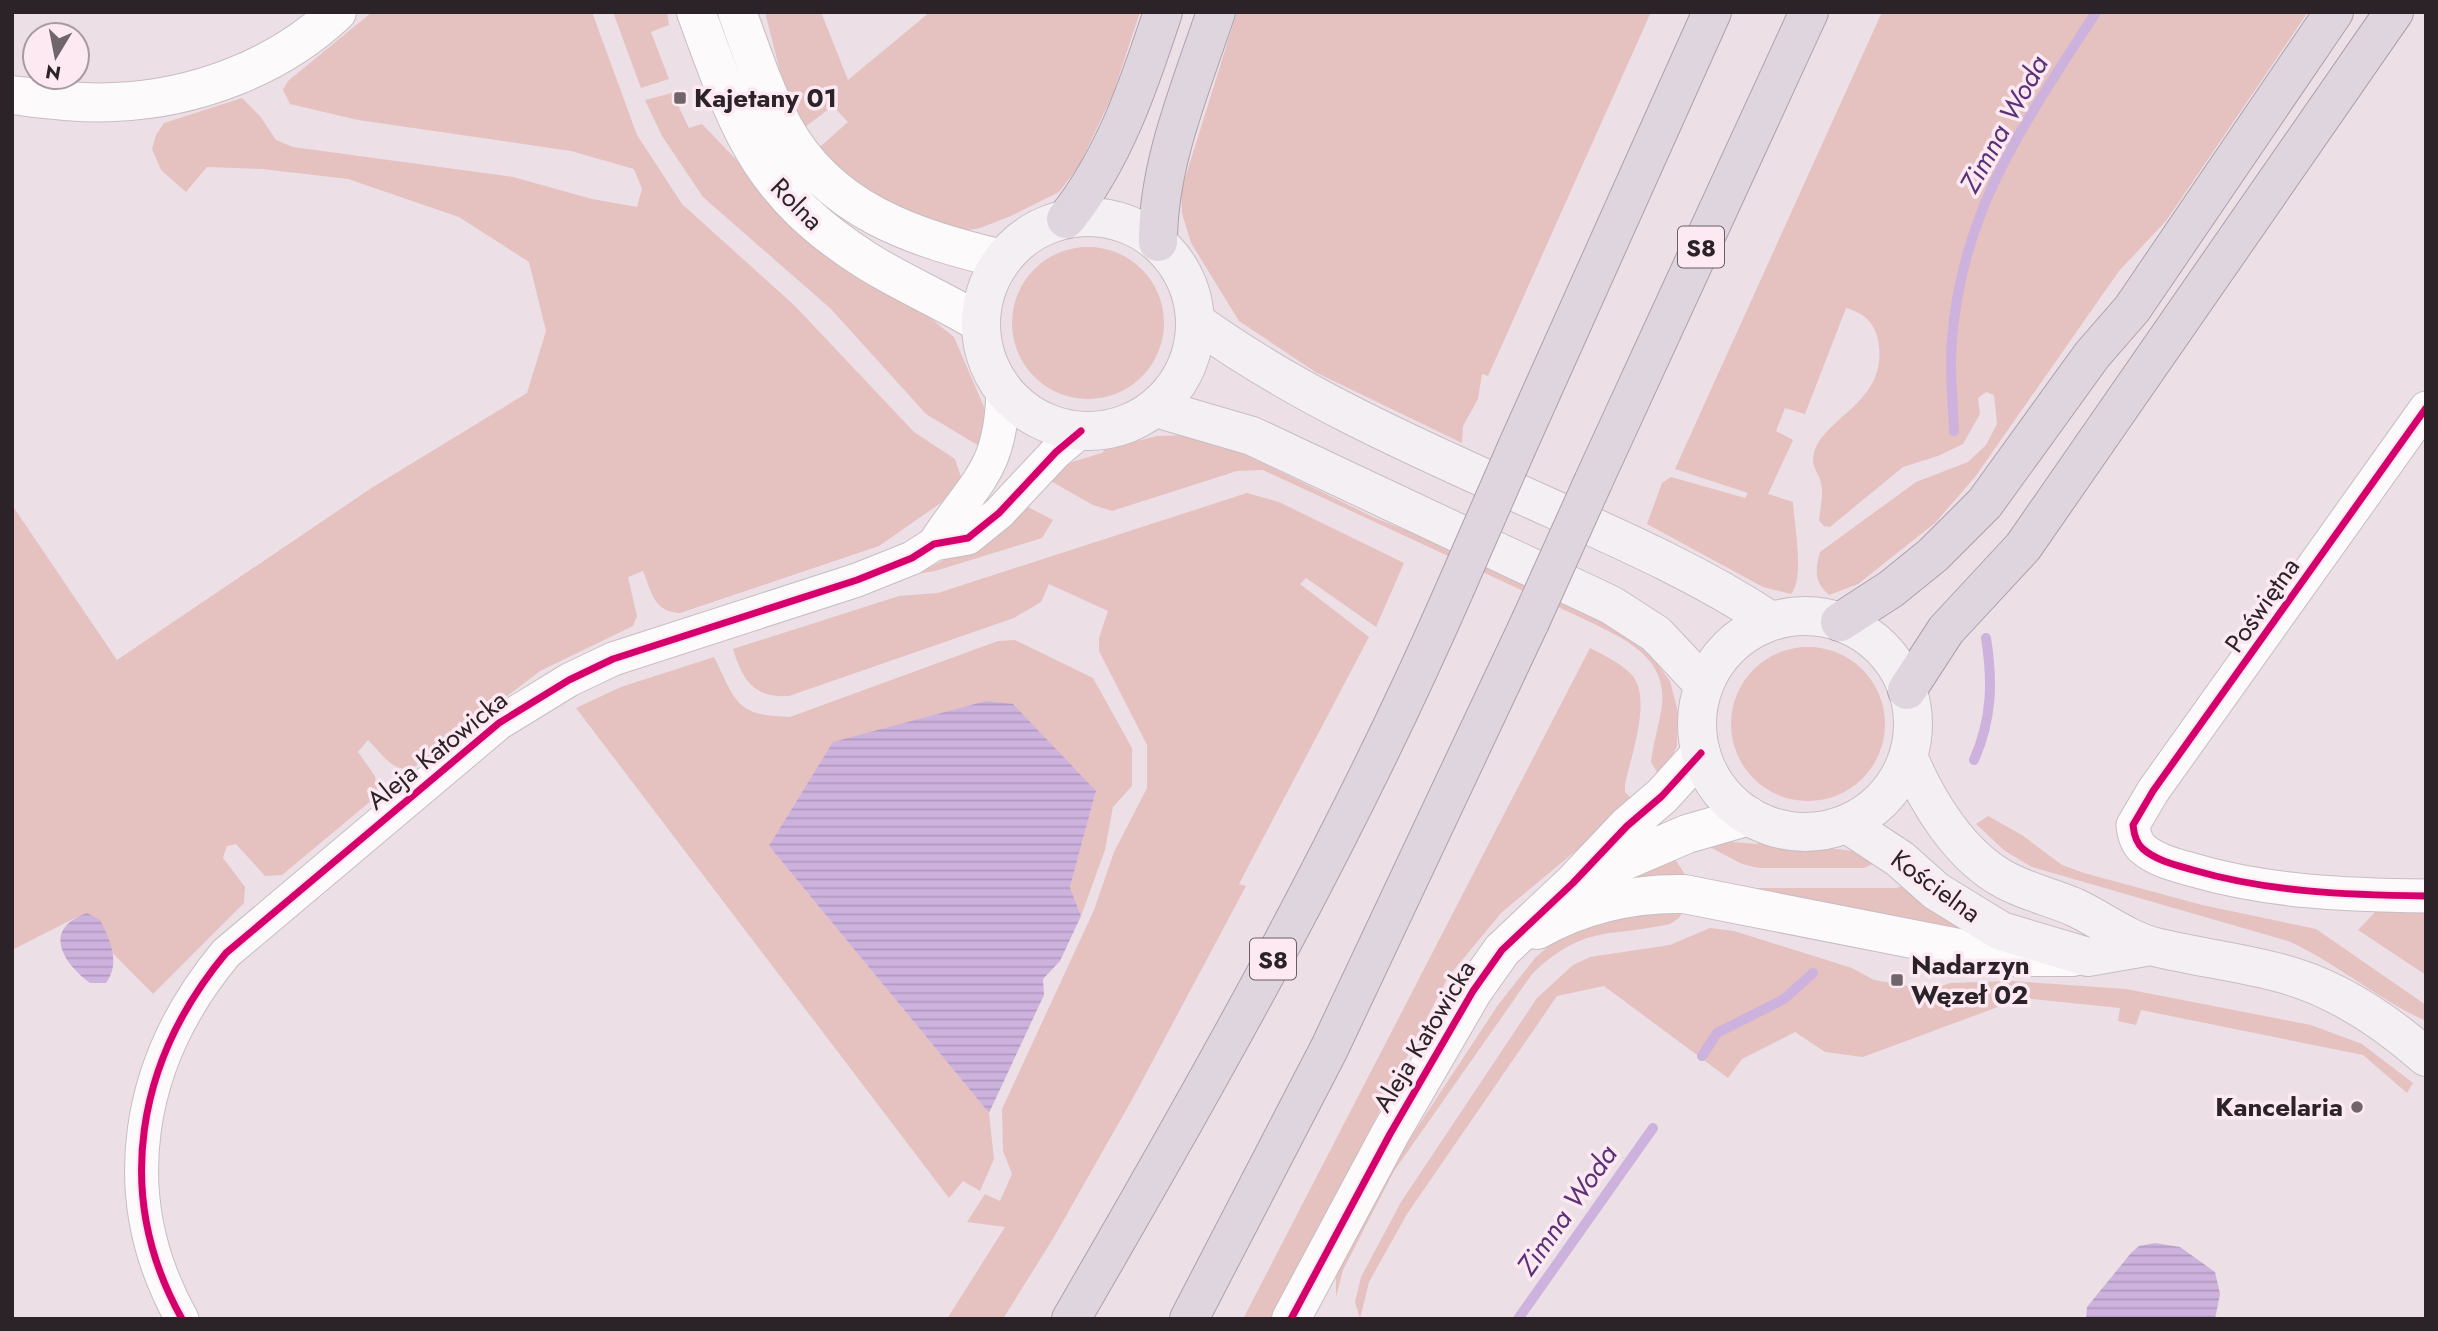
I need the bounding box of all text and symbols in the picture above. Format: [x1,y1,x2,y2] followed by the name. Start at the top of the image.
[21,21,91,91] north arrow
[1949,47,2059,201] water label: Zimna Woda
[43,58,63,87] text: N
[694,79,837,117] place label: Kajetany 01
[672,90,688,106] marker: Kajetany 01
[762,169,832,239] street label: Rolna
[1678,226,1724,268] road number: S8
[2215,550,2309,660] street label: Poświętna
[358,681,516,819] street label: Aleja Katowicka
[1883,840,1989,932] street label: Kościelna
[1250,939,1296,979] road number: S8
[1911,946,2030,1014] place label: Nadarzyn Węzeł 02
[1364,953,1484,1119] street label: Aleja Katowicka
[1889,972,1905,988] marker: Nadarzyn Węzeł 02
[2215,1088,2343,1126] place label: Kancelaria
[2349,1099,2365,1115] marker: Kancelaria
[1506,1136,1628,1285] water label: Zimna Woda

